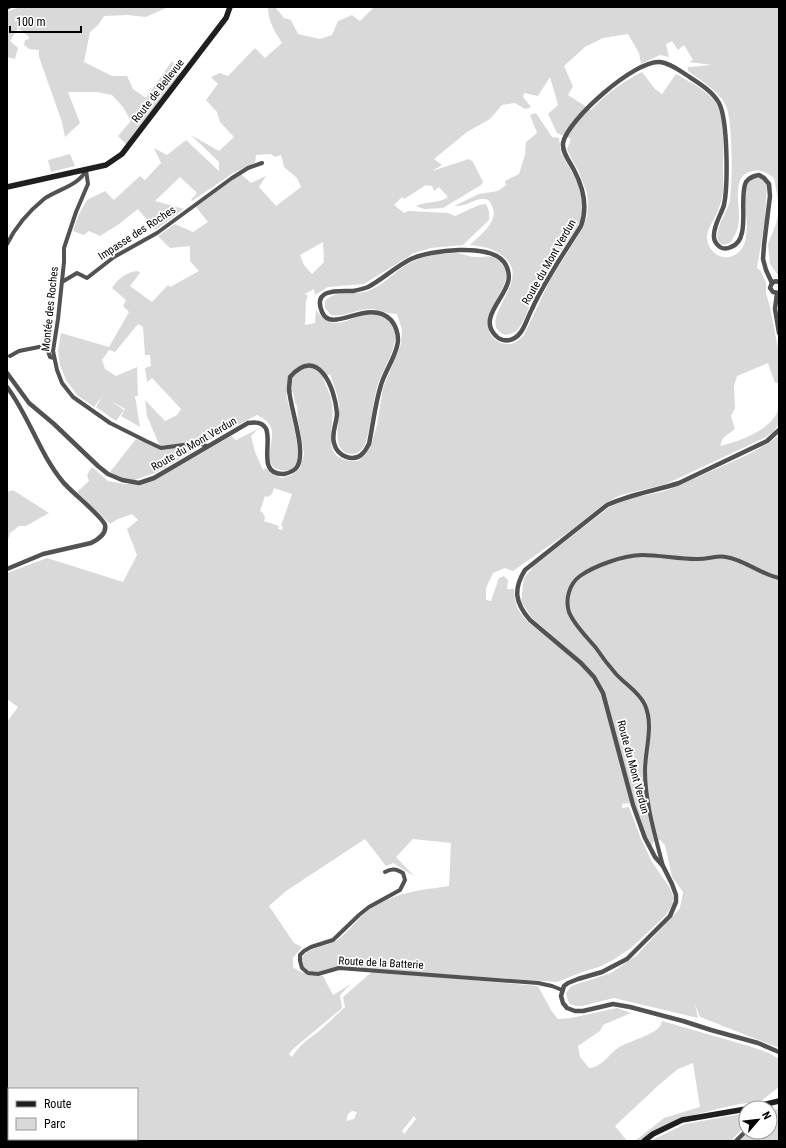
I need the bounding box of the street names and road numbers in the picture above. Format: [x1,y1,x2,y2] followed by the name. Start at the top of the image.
[129,57,187,125] street label: Route de Bellevue
[96,203,178,263] street label: Impasse des Roches
[519,217,579,307] street label: Route du Mont Verdun
[39,266,61,352] street label: Montée des Roches
[149,414,239,474] street label: Route du Mont Verdun
[614,719,652,815] street label: Route du Mont Verdun
[338,954,424,972] street label: Route de la Batterie

